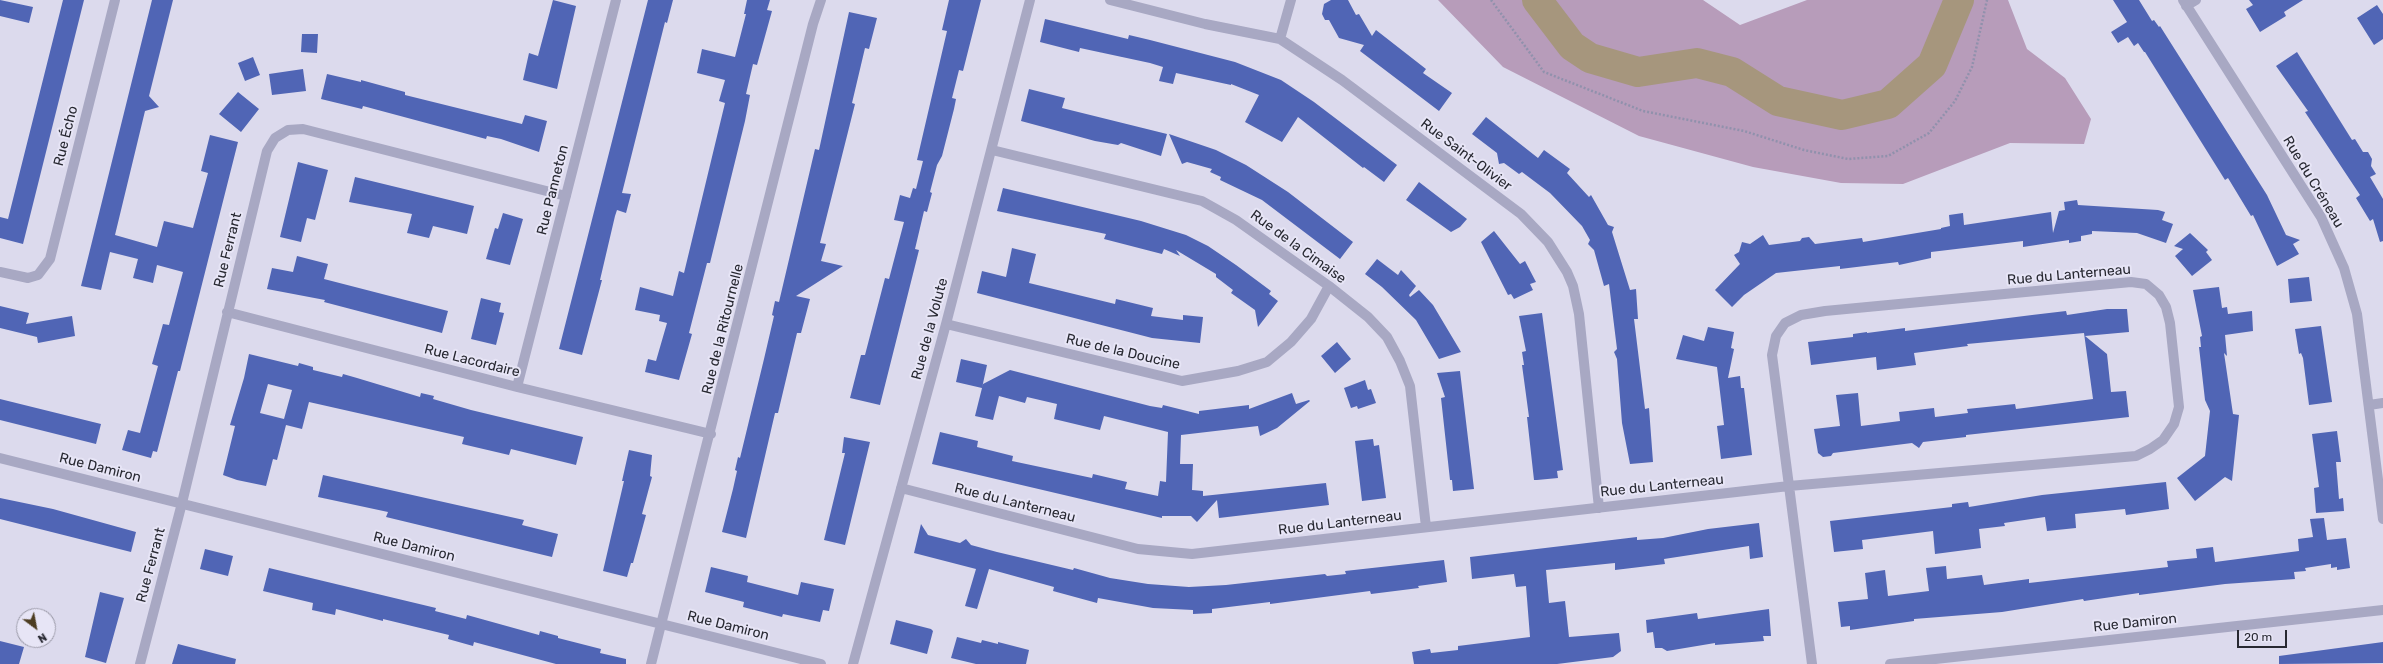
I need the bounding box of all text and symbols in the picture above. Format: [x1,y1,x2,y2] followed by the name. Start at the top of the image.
[50,104,82,168] street label: Rue Écho
[1417,115,1515,195] street label: Rue Saint-Olivier
[2279,133,2347,231] street label: Rue du Créneau
[534,143,572,237] street label: Rue Panneton
[1247,207,1349,287] street label: Rue de la Cimaise
[211,211,245,289] street label: Rue Ferrant
[2006,261,2132,289] street label: Rue du Lanterneau
[699,262,747,396] street label: Rue de la Ritournelle
[908,276,952,382] street label: Rue de la Volute
[1064,331,1182,373] street label: Rue de la Doucine
[422,341,522,381] street label: Rue Lacordaire
[57,450,143,486] street label: Rue Damiron
[1599,471,1725,501] street label: Rue du Lanterneau
[953,480,1077,526] street label: Rue du Lanterneau
[1277,507,1403,539] street label: Rue du Lanterneau
[133,526,169,604] street label: Rue Ferrant
[371,529,457,565] street label: Rue Damiron
[16,608,56,648] north arrow
[685,608,771,644] street label: Rue Damiron
[2092,610,2178,636] street label: Rue Damiron
[2239,622,2289,648] scale bar
[35,630,49,645] text: N
[2244,630,2272,644] text: 20 m

